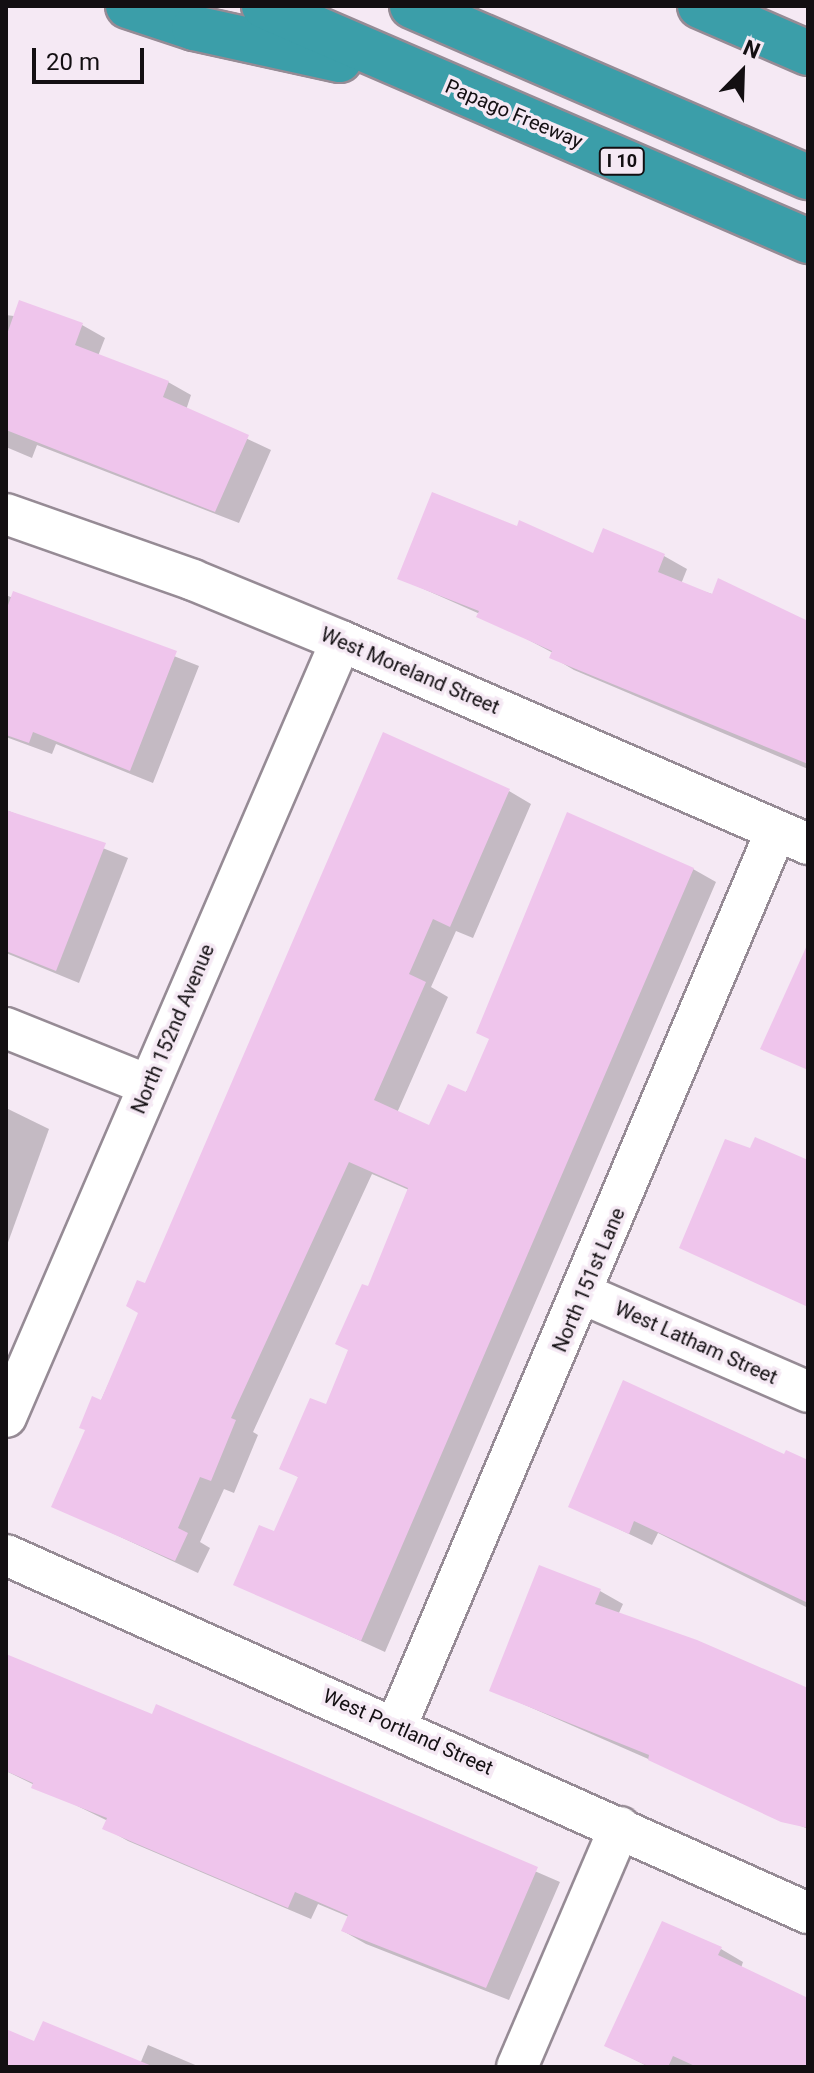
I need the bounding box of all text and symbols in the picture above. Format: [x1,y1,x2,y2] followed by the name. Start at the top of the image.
[36,32,148,82] scale bar
[702,32,782,112] north arrow
[740,35,764,64] text: N
[46,48,100,76] text: 20 m
[442,74,586,154] street label: Papago Freeway
[598,147,646,175] road number: I 10
[317,622,503,720] street label: West Moreland Street
[126,941,220,1117] street label: North 152nd Avenue
[548,1204,630,1356] street label: North 151st Lane
[611,1296,781,1390] street label: West Latham Street
[319,1684,497,1780] street label: West Portland Street

